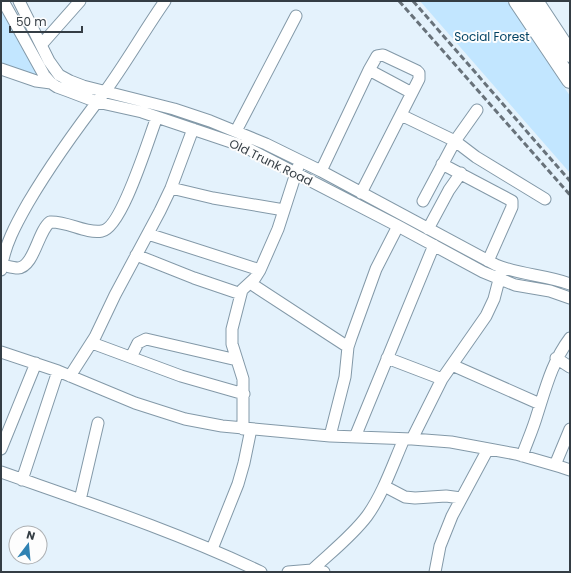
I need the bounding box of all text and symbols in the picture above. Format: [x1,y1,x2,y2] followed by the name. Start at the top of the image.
[10,8,82,34] scale bar
[16,13,47,30] text: 50 m
[454,28,530,45] park label: Social Forest
[227,134,315,190] street label: Old Trunk Road
[8,525,48,565] north arrow
[25,527,37,544] text: N

